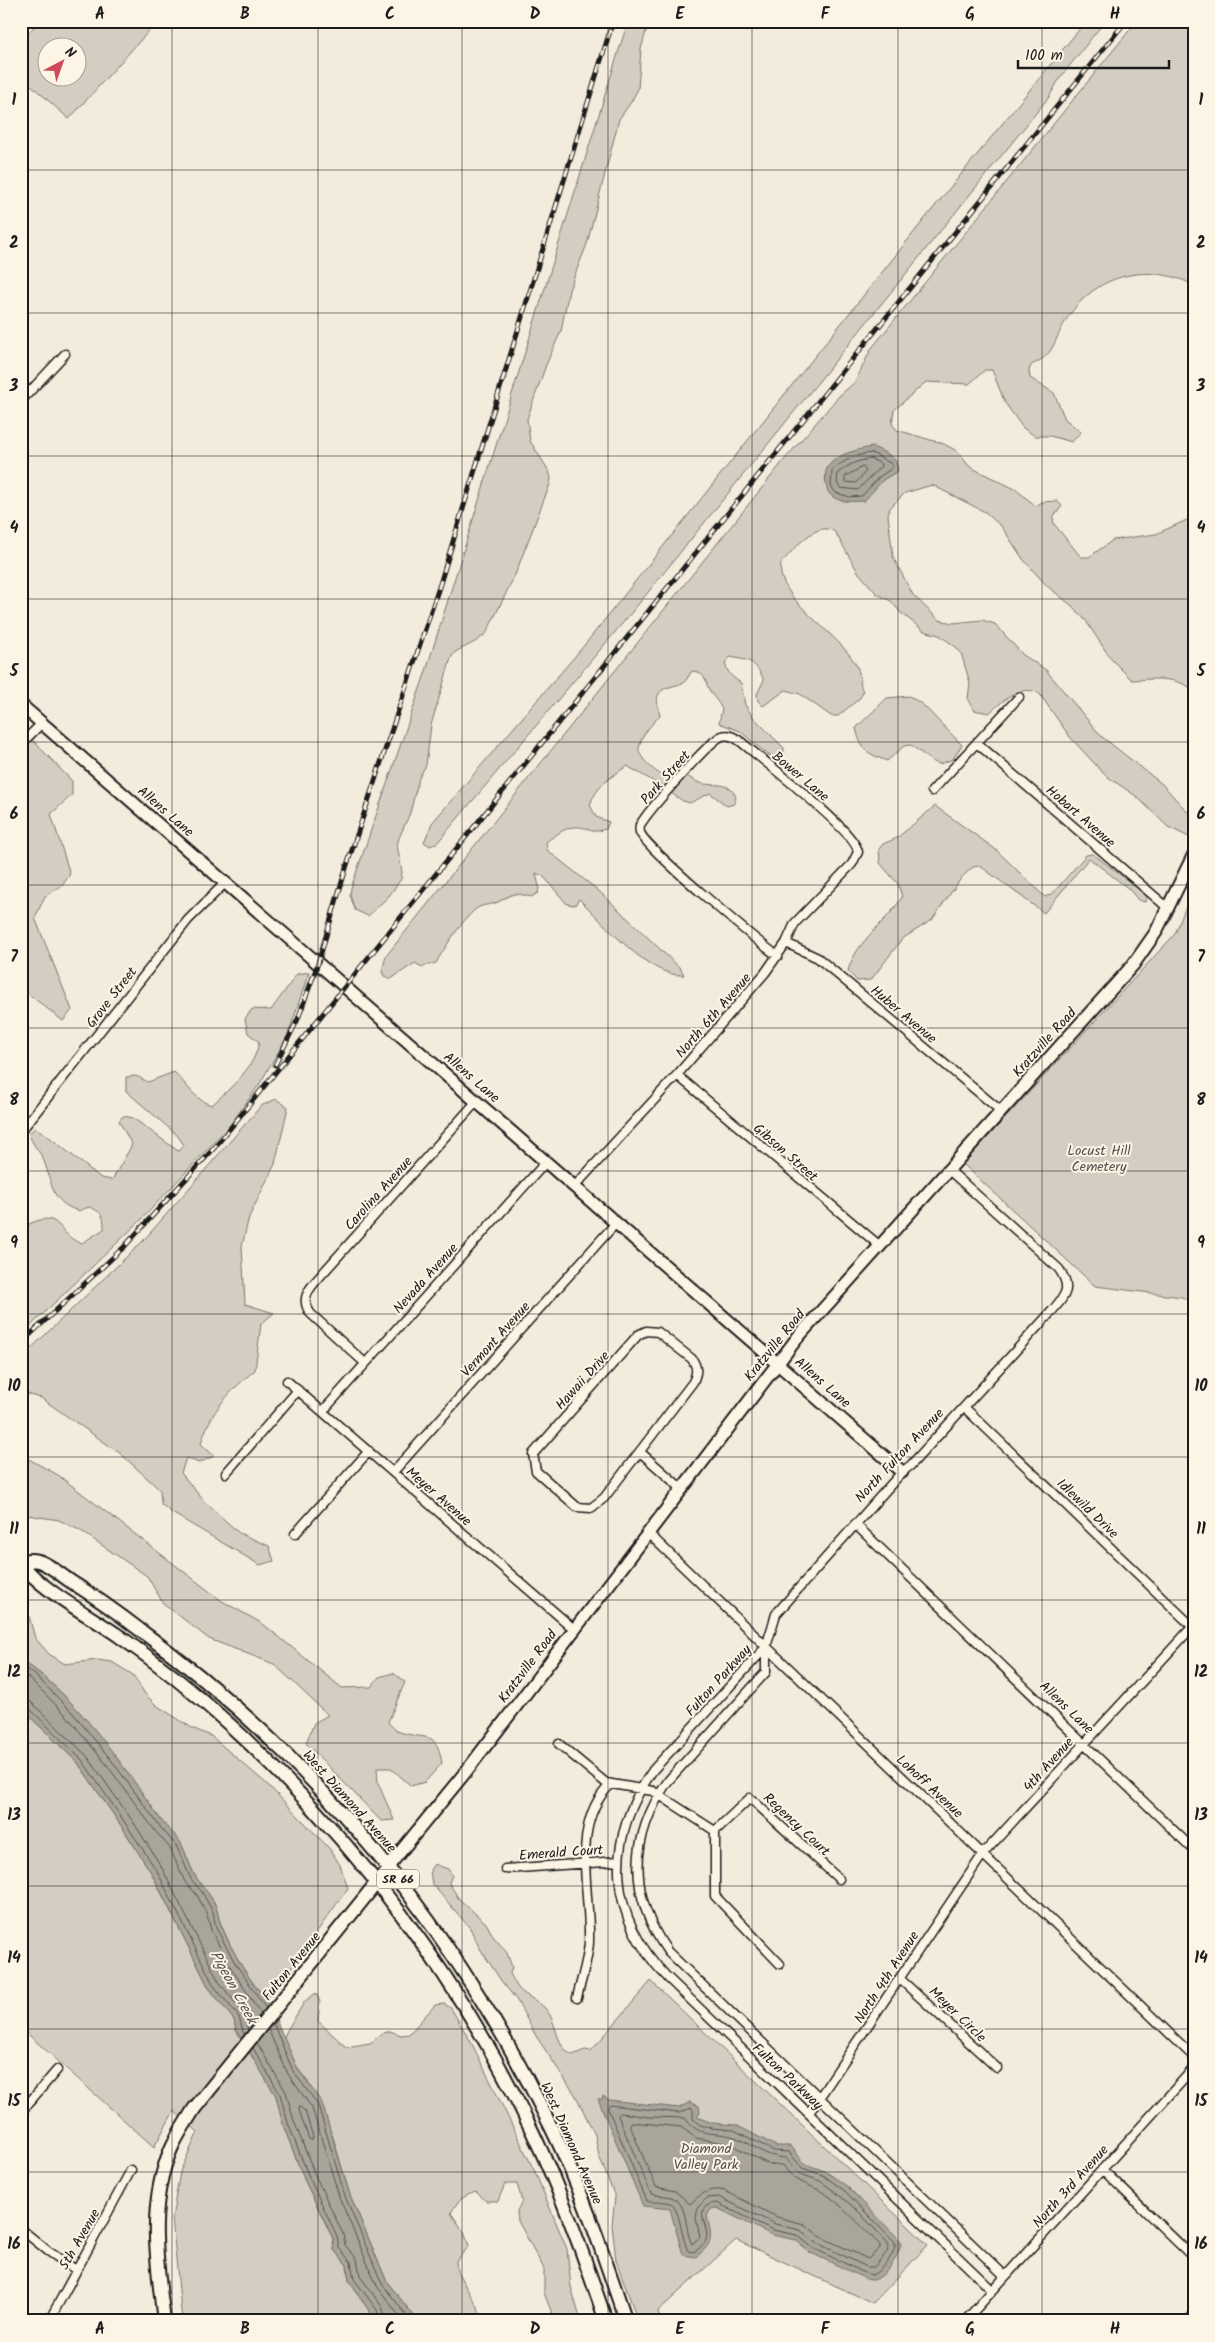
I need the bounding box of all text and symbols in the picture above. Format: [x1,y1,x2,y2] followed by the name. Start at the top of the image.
[95,2,105,27] text: A
[240,2,250,27] text: B
[385,2,395,27] text: C
[530,2,541,27] text: D
[676,2,686,27] text: E
[821,2,831,27] text: F
[965,2,975,27] text: G
[1110,2,1120,27] text: H
[38,38,88,88] north arrow
[1018,38,1169,70] scale bar
[59,42,81,64] text: N
[1025,44,1063,68] text: 100 m
[12,88,17,113] text: 1
[1199,88,1204,113] text: 1
[9,231,19,256] text: 2
[1196,231,1206,256] text: 2
[9,374,19,399] text: 3
[1196,374,1206,399] text: 3
[10,516,19,541] text: 4
[1197,516,1206,541] text: 4
[9,659,20,684] text: 5
[1196,659,1207,684] text: 5
[635,745,697,810] street label: Park Street
[767,746,834,808] street label: Bower Lane
[1040,780,1121,854] street label: Hobart Avenue
[132,781,199,843] street label: Allens Lane
[10,802,19,827] text: 6
[1197,802,1206,827] text: 6
[10,945,18,970] text: 7
[1197,945,1205,970] text: 7
[81,962,143,1033] street label: Grove Street
[671,968,757,1063] street label: North 6th Avenue
[865,980,942,1050] street label: Huber Avenue
[1007,1002,1083,1082] street label: Kratzville Road
[438,1047,505,1109] street label: Allens Lane
[9,1088,19,1113] text: 8
[1196,1088,1206,1113] text: 8
[748,1118,823,1188] street label: Gibson Street
[1067,1140,1131,1178] park label: Locust Hill Cemetery
[339,1151,419,1236] street label: Carolina Avenue
[10,1231,18,1256] text: 9
[1197,1231,1205,1256] text: 9
[388,1238,464,1319] street label: Nevada Avenue
[456,1296,536,1383] street label: Vermont Avenue
[739,1304,811,1386] street label: Kratzville Road
[550,1346,616,1415] street label: Hawaii Drive
[789,1352,856,1414] street label: Allens Lane
[7,1374,21,1399] text: 10
[1194,1374,1208,1399] text: 10
[850,1403,950,1508] street label: North Fulton Avenue
[400,1462,477,1532] street label: Meyer Avenue
[1051,1473,1124,1545] street label: Idlewild Drive
[9,1517,19,1542] text: 11
[1196,1517,1206,1542] text: 11
[493,1624,563,1708] street label: Kratzville Road
[680,1639,757,1722] street label: Fulton Parkway
[7,1660,21,1685] text: 12
[1194,1660,1208,1685] text: 12
[1034,1676,1099,1740] street label: Allens Lane
[1018,1732,1080,1797] street label: 4th Avenue
[297,1745,402,1859] street label: West Diamond Avenue
[891,1750,968,1824] street label: Lohoff Avenue
[758,1788,835,1862] street label: Regency Court
[7,1803,21,1828] text: 13
[1194,1803,1208,1828] text: 13
[518,1839,604,1867] street label: Emerald Court
[377,1870,419,1888] road number: SR 66
[849,1926,925,2028] street label: North 4th Avenue
[257,1927,327,2006] street label: Fulton Avenue
[7,1946,21,1971] text: 14
[203,1946,264,2030] water label: Pigeon Creek
[1194,1946,1208,1971] text: 14
[923,1982,992,2048] street label: Meyer Circle
[747,2038,828,2116] street label: Fulton Parkway
[534,2079,608,2209] street label: West Diamond Avenue
[8,2089,22,2114] text: 15
[1195,2089,1209,2114] text: 15
[674,2138,739,2176] park label: Diamond Valley Park
[1027,2140,1115,2233] street label: North 3rd Avenue
[54,2204,107,2274] street label: 5th Avenue
[7,2232,21,2257] text: 16
[1194,2232,1208,2257] text: 16
[95,2317,105,2342] text: A
[240,2317,250,2342] text: B
[385,2317,395,2342] text: C
[530,2317,541,2342] text: D
[676,2317,686,2342] text: E
[821,2317,831,2342] text: F
[965,2317,975,2342] text: G
[1110,2317,1120,2342] text: H

